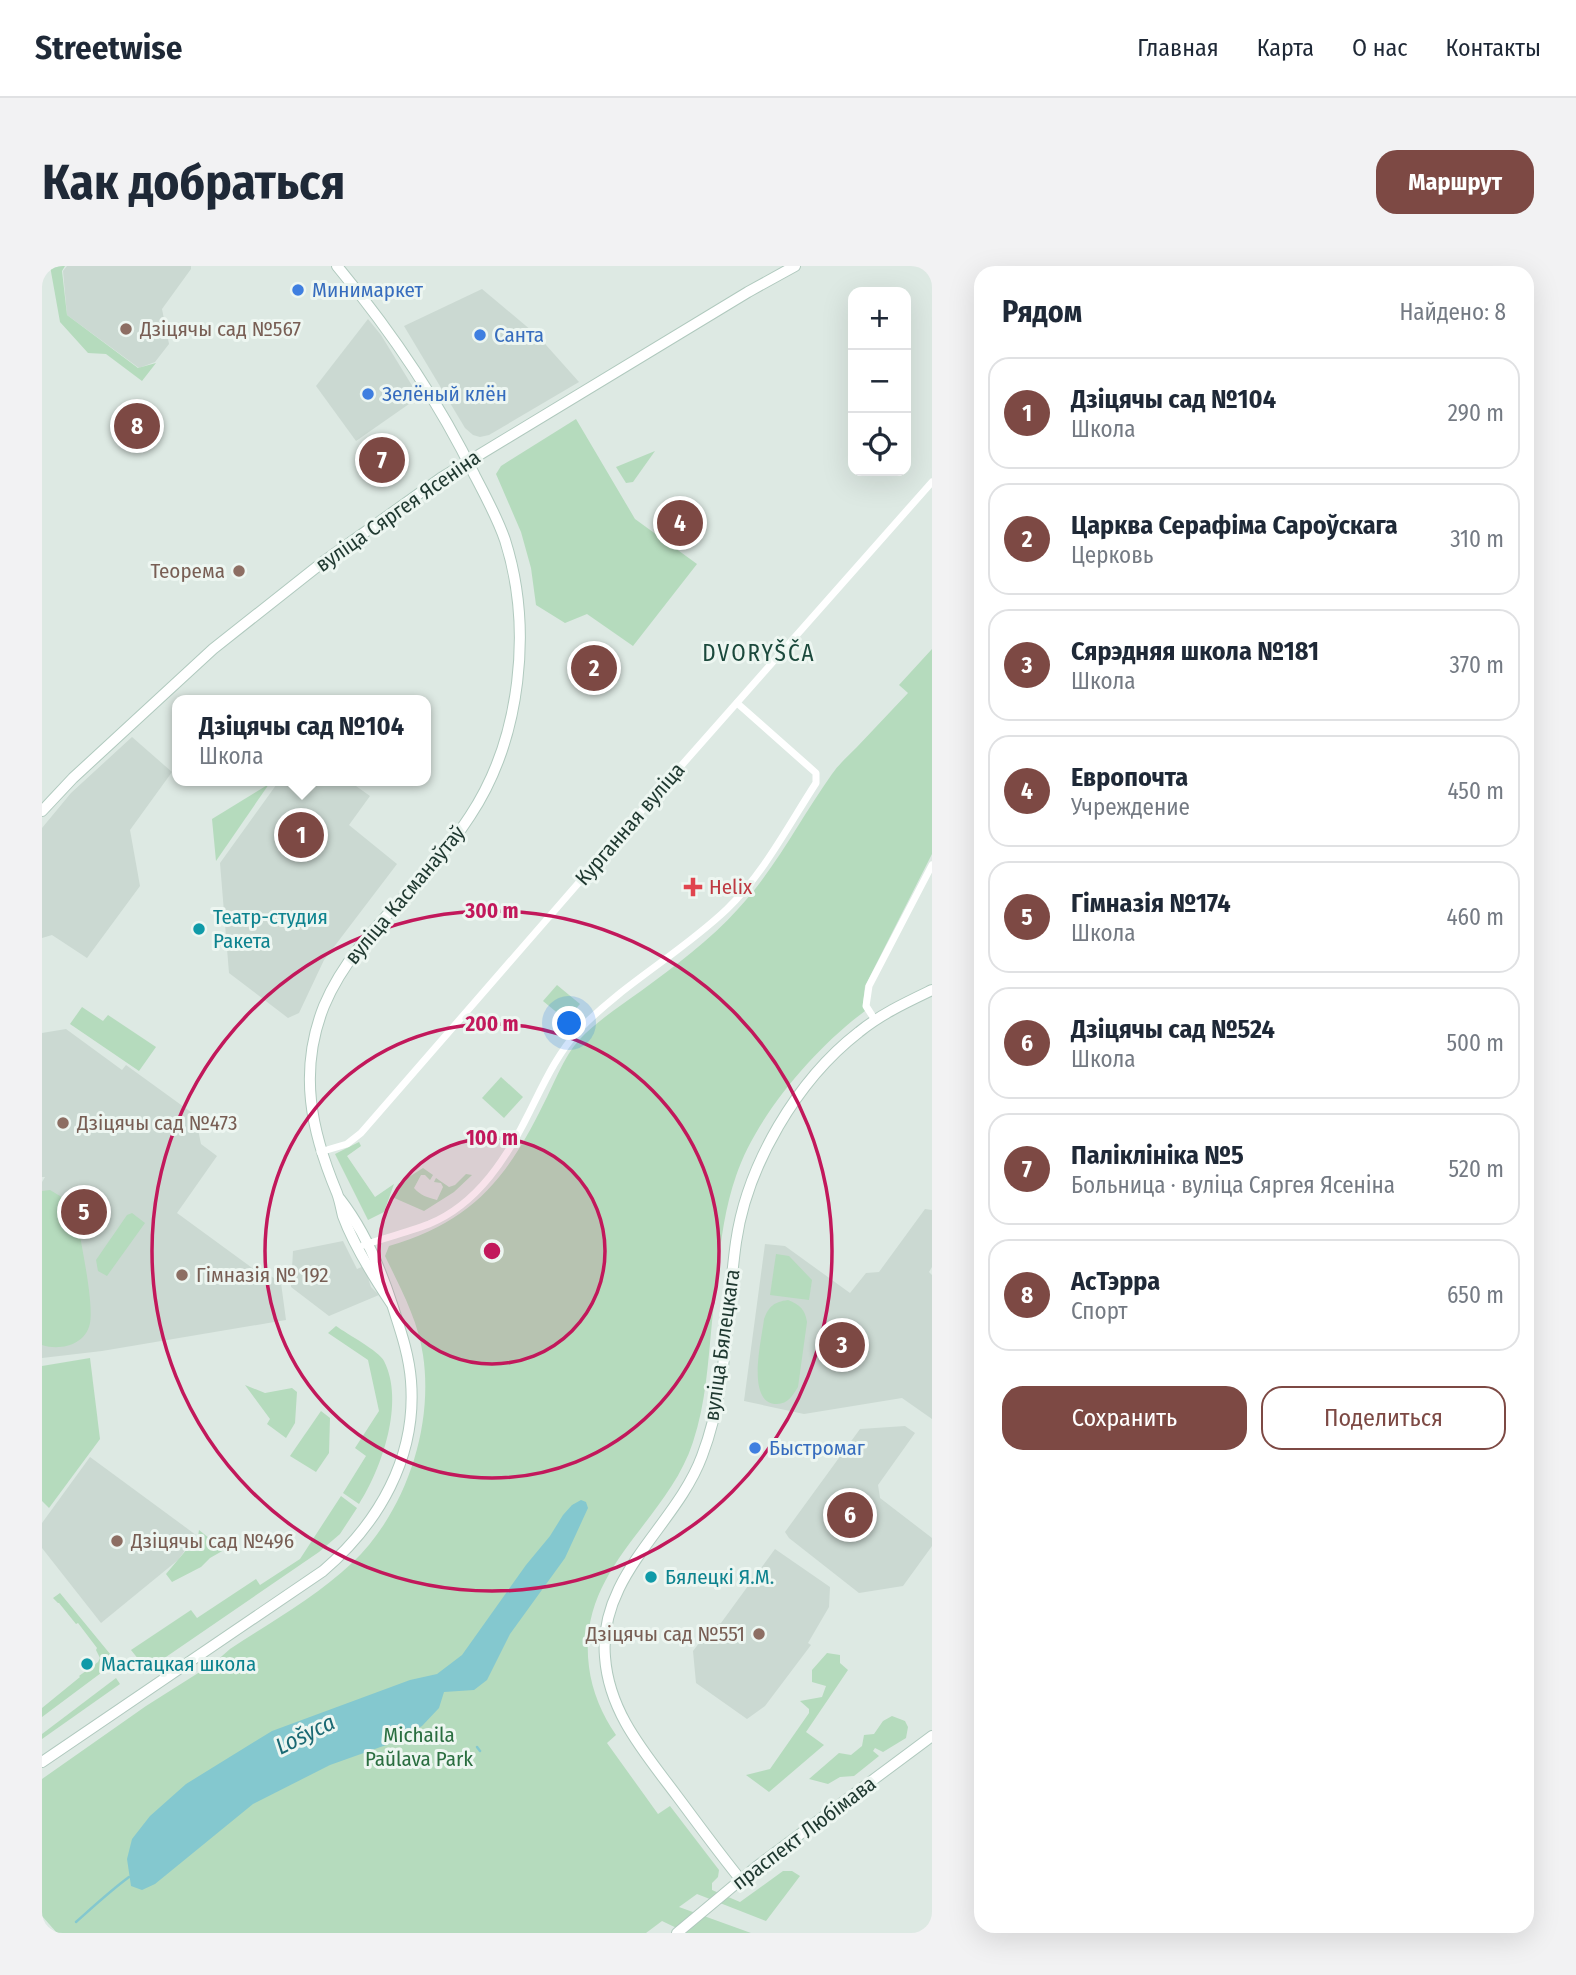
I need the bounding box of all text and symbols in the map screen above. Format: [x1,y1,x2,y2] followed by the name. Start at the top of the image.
[35,28,182,68] text: Streetwise
[1137,34,1219,62] text: Главная
[1257,34,1314,62] text: Карта
[1352,34,1407,62] text: О нас
[1445,34,1541,62] text: Контакты
[1376,150,1534,214] button: Маршрут
[42,153,345,212] text: Как добраться
[312,277,423,303] place label: Минимаркет
[290,282,306,298] marker: Минимаркет
[848,287,911,476] map controls
[848,287,911,350] button: +
[1002,294,1082,330] text: Рядом
[1399,298,1506,326] text: Найдено: 8
[139,316,301,342] place label: Дзіцячы сад №567
[118,321,134,337] marker: Дзіцячы сад №567
[494,322,544,348] place label: Санта
[472,327,488,343] marker: Санта
[848,350,911,413] button: −
[382,381,507,407] place label: Зелёный клён
[1071,384,1276,415] text: Дзіцячы сад №104
[360,386,376,402] marker: Зелёный клён
[1022,399,1032,427] text: 1
[1448,399,1504,427] text: 290 m
[114,400,160,452] pin: 8
[848,413,911,476] button: locate
[1071,415,1136,443] text: Школа
[359,434,405,486] pin: 7
[311,444,485,578] street label: вуліца Сяргея Ясеніна
[657,497,703,549] pin: 4
[1071,510,1398,541] text: Царква Серафіма Сароўскага
[1022,525,1032,553] text: 2
[1450,525,1504,553] text: 310 m
[1071,541,1153,569] text: Церковь
[150,558,225,584] place label: Теорема
[231,563,247,579] marker: Теорема
[1071,636,1319,667] text: Сярэдняя школа №181
[702,638,816,667] district label: DVORYŠČA
[571,642,617,694] pin: 2
[1022,651,1032,679] text: 3
[1450,651,1504,679] text: 370 m
[1071,667,1136,695] text: Школа
[172,695,431,786] popup
[199,711,404,742] text: Дзіцячы сад №104
[199,742,263,770] text: Школа
[570,757,690,891] street label: Курганная вуліца
[1071,762,1188,793] text: Европочта
[1021,777,1033,805] text: 4
[1447,777,1504,805] text: 450 m
[1071,793,1190,821] text: Учреждение
[278,809,324,861] pin: 1
[339,820,471,970] street label: вуліца Касманаўтаў
[709,874,753,900] place label: Helix
[683,877,703,897] marker: Helix
[1071,888,1231,919] text: Гімназія №174
[464,898,519,924] text: 300 m
[1021,903,1033,931] text: 5
[1446,903,1504,931] text: 460 m
[213,904,328,954] place label: Театр-студия Ракета
[1071,919,1136,947] text: Школа
[191,921,207,937] marker: Театр-студия Ракета
[552,1006,586,1040] your location
[464,1011,519,1037] text: 200 m
[1071,1014,1275,1045] text: Дзіцячы сад №524
[1021,1029,1033,1057] text: 6
[1446,1029,1504,1057] text: 500 m
[1071,1045,1136,1073] text: Школа
[76,1110,237,1136] place label: Дзіцячы сад №473
[55,1115,71,1131] marker: Дзіцячы сад №473
[466,1125,518,1151] text: 100 m
[1071,1140,1244,1171] text: Паліклініка №5
[1022,1155,1032,1183] text: 7
[1448,1155,1504,1183] text: 520 m
[1071,1171,1395,1199] text: Больница · вуліца Сяргея Ясеніна
[61,1186,107,1238] pin: 5
[480,1239,504,1263] centre of rings
[196,1262,329,1288] place label: Гімназія № 192
[1071,1266,1160,1297] text: АсТэрра
[174,1267,190,1283] marker: Гімназія № 192
[698,1267,746,1423] street label: вуліца Бялецкага
[1021,1281,1033,1309] text: 8
[1447,1281,1504,1309] text: 650 m
[1071,1297,1128,1325] text: Спорт
[819,1319,865,1371] pin: 3
[1002,1386,1247,1450] button: Сохранить
[1261,1386,1506,1450] button: Поделиться
[769,1435,866,1461] place label: Быстромаг
[747,1440,763,1456] marker: Быстромаг
[827,1489,873,1541] pin: 6
[130,1528,294,1554] place label: Дзіцячы сад №496
[109,1533,125,1549] marker: Дзіцячы сад №496
[665,1564,774,1590] place label: Бялецкі Я.М.
[643,1569,659,1585] marker: Бялецкі Я.М.
[585,1621,745,1647] place label: Дзіцячы сад №551
[751,1626,767,1642] marker: Дзіцячы сад №551
[101,1651,256,1677] place label: Мастацкая школа
[79,1656,95,1672] marker: Мастацкая школа
[271,1708,339,1760] water label: Lošyca
[365,1722,473,1772] park label: Michaila Paŭlava Park
[727,1770,881,1896] street label: праспект Любімава

